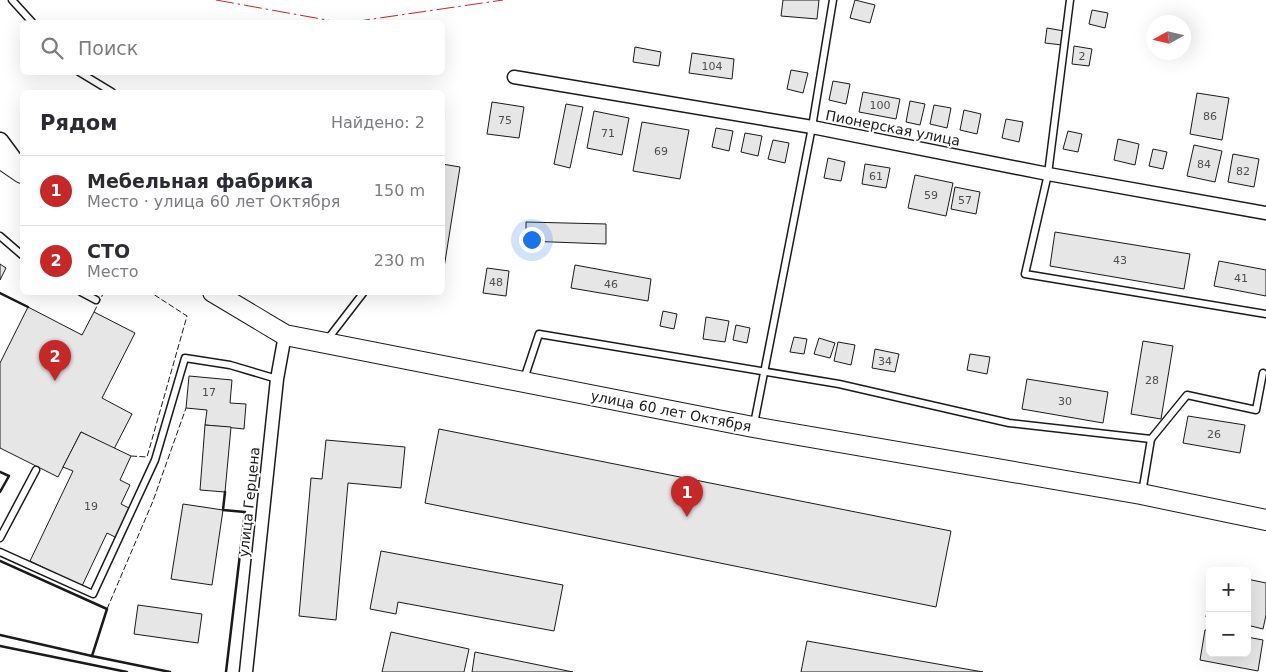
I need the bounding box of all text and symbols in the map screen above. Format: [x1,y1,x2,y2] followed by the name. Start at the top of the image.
[1146,15,1191,60] north arrow
[20,20,445,75] search box
[38,34,66,62] icon: search
[78,37,138,59] text: Поиск
[1079,50,1086,63] house number: 2
[702,60,723,73] house number: 104
[870,99,891,112] house number: 100
[824,107,962,149] street label: Пионерская улица
[1203,110,1217,123] house number: 86
[40,111,117,135] text: Рядом
[331,113,425,132] text: Найдено: 2
[498,114,512,127] house number: 75
[601,127,615,140] house number: 71
[654,145,668,158] house number: 69
[1197,158,1211,171] house number: 84
[1236,165,1250,178] house number: 82
[87,170,313,192] text: Мебельная фабрика
[869,170,883,183] house number: 61
[50,181,62,200] text: 1
[374,181,425,200] text: 150 m
[924,189,938,202] house number: 59
[87,192,340,211] text: Место · улица 60 лет Октября
[958,194,972,207] house number: 57
[519,227,545,253] your location
[87,240,130,262] text: СТО
[50,251,62,270] text: 2
[374,251,425,270] text: 230 m
[1113,254,1127,267] house number: 43
[87,262,139,281] text: Место
[1234,272,1248,285] house number: 41
[489,276,503,289] house number: 48
[604,278,618,291] house number: 46
[39,340,71,381] pin: 2
[878,355,892,368] house number: 34
[1145,374,1159,387] house number: 28
[202,386,216,399] house number: 17
[589,388,753,434] street label: улица 60 лет Октября
[1058,395,1072,408] house number: 30
[1207,428,1221,441] house number: 26
[235,446,263,558] street label: улица Герцена
[671,476,703,517] pin: 1
[84,500,98,513] house number: 19
[1206,567,1251,657] map controls
[1206,567,1251,612] button: +
[1206,612,1251,657] button: −

